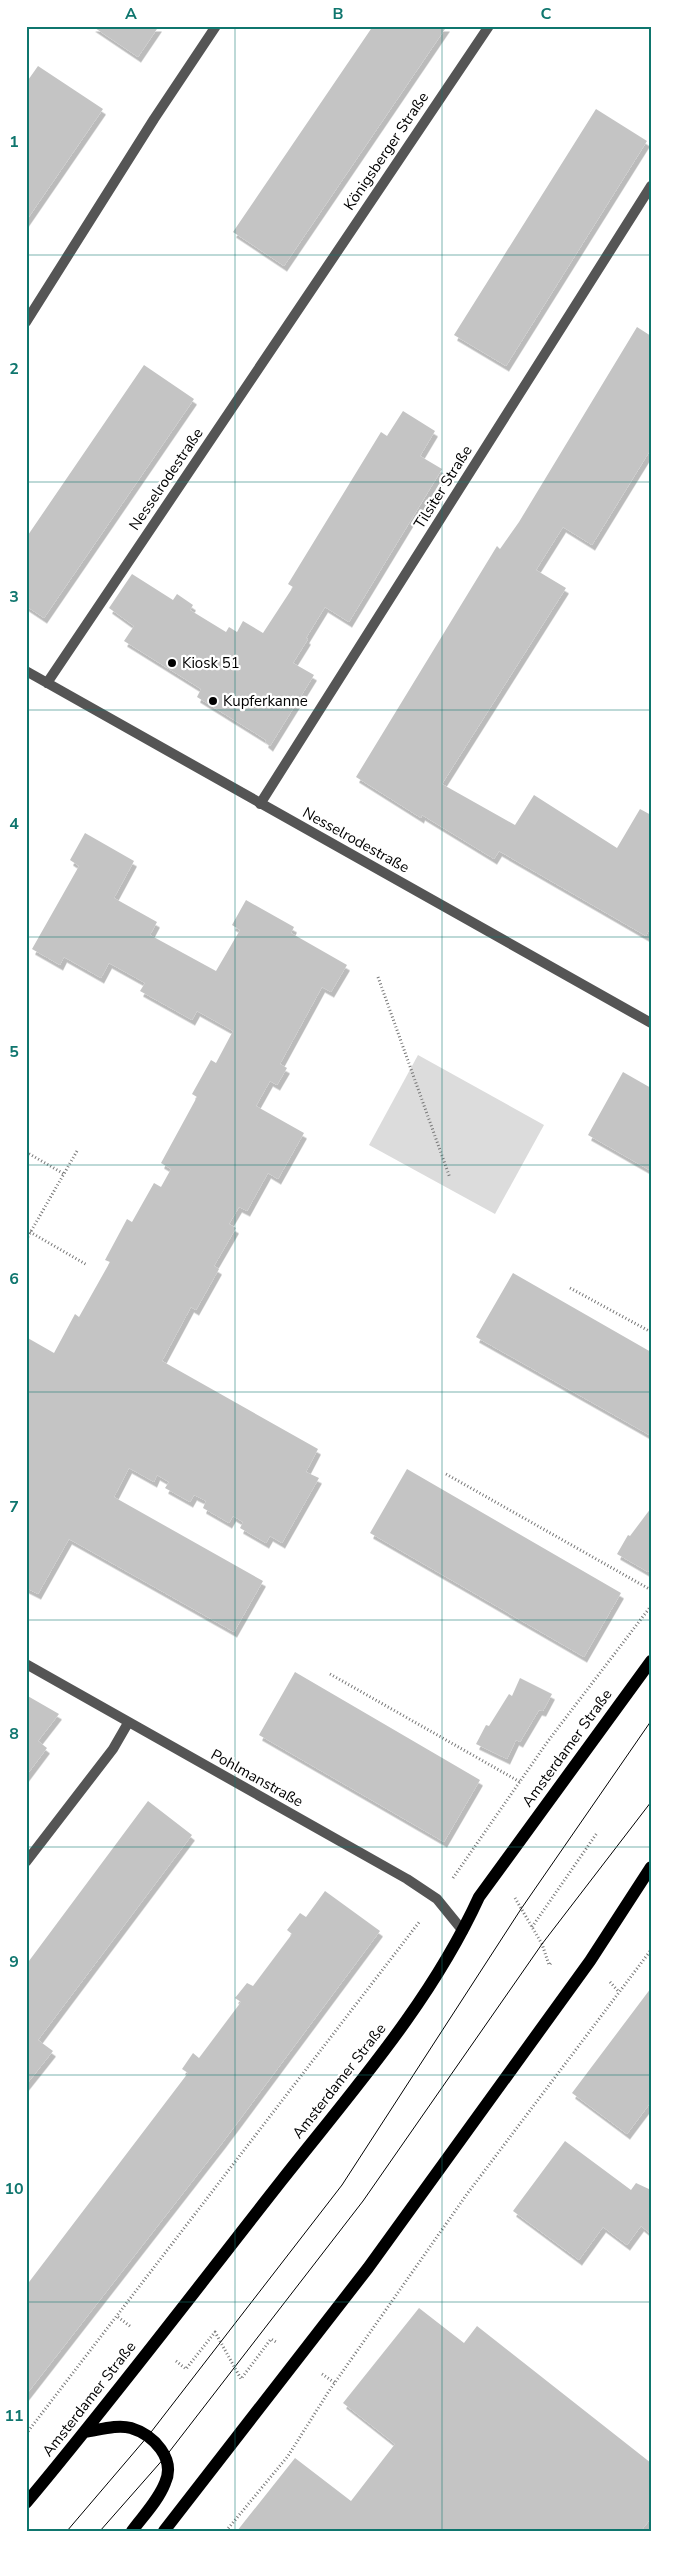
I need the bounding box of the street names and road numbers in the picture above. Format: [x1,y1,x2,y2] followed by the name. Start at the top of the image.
[339,88,433,214] street label: Königsberger Straße
[124,424,208,534] street label: Nesselrodestraße
[409,441,477,533] street label: Tilsiter Straße
[299,802,413,878] street label: Nesselrodestraße
[517,1685,617,1811] street label: Amsterdamer Straße
[207,1744,307,1812] street label: Pohlmanstraße
[288,2019,390,2143] street label: Amsterdamer Straße
[38,2337,140,2461] street label: Amsterdamer Straße

